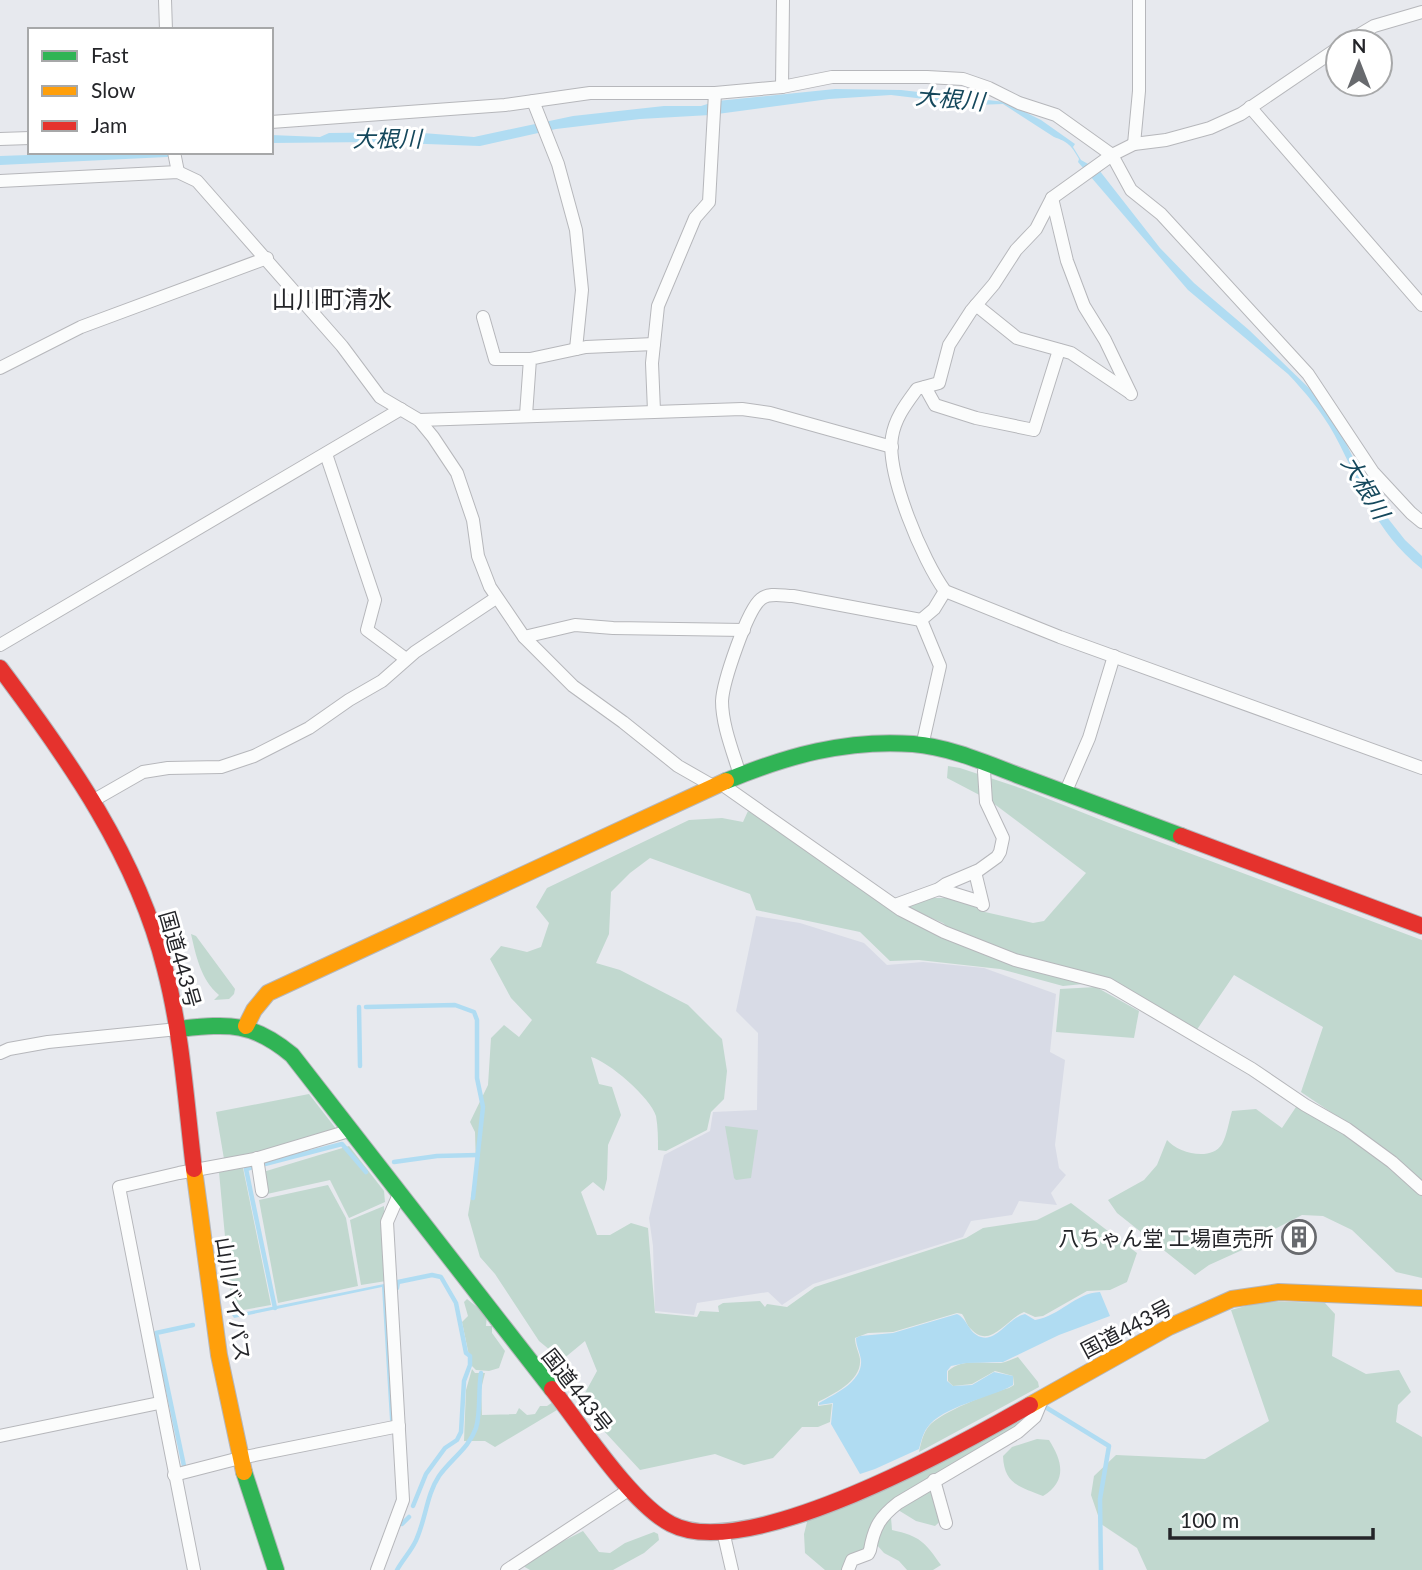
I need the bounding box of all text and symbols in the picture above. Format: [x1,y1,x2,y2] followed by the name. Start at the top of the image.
[28,28,273,154] legend
[1324,28,1394,98] north arrow
[1352,34,1366,57] text: N
[91,42,129,67] text: Fast
[91,77,136,102] text: Slow
[914,81,989,115] water label: 大根川
[91,112,127,137] text: Jam
[353,124,425,152] water label: 大根川
[272,284,392,313] district label: 山川町清水
[1336,450,1397,526] water label: 大根川
[155,908,207,1010] street label: 国道443号
[1280,1218,1318,1256] building icon: 八ちゃん堂 工場直売所
[1059,1225,1274,1250] place label: 八ちゃん堂 工場直売所
[212,1235,256,1363] street label: 山川バイパス
[1076,1294,1176,1362] street label: 国道443号
[538,1343,618,1437] street label: 国道443号
[1170,1496,1373,1540] scale bar
[1180,1507,1239,1532] text: 100 m

